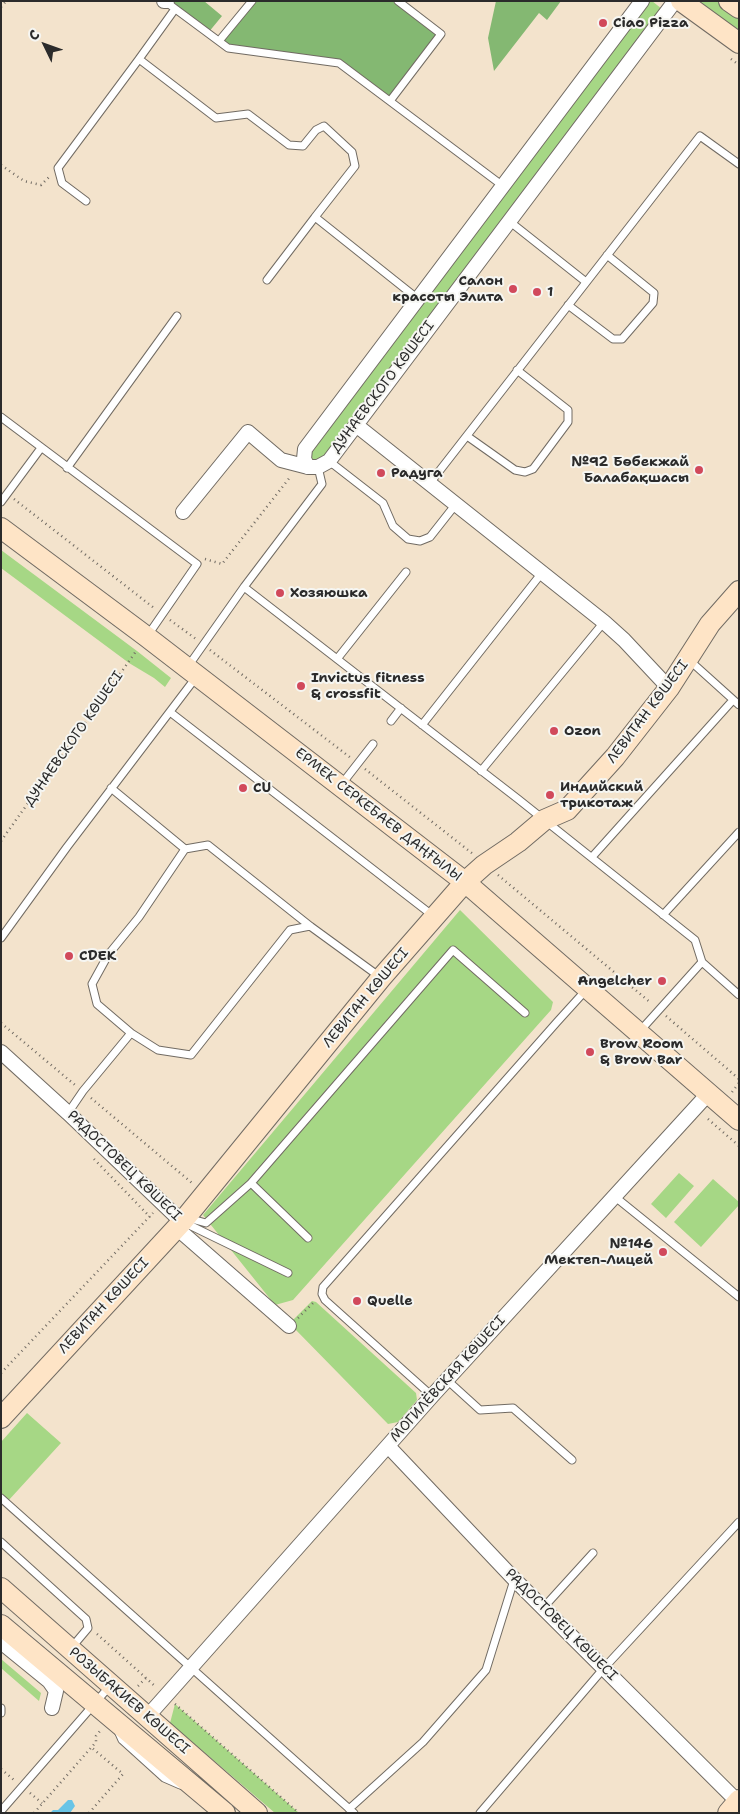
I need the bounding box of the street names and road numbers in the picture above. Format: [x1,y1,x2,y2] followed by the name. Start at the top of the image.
[328,318,438,456] street label: ДУНАЕВСКОГО КӨШЕСІ
[604,657,692,767] street label: ЛЕВИТАН КӨШЕСІ
[21,668,127,810] street label: ДУНАЕВСКОГО КӨШЕСІ
[291,745,465,885] street label: ЕРМЕК СЕРКЕБАЕВ ДАҢҒЫЛЫ
[319,945,413,1051] street label: ЛЕВИТАН КӨШЕСІ
[64,1107,184,1225] street label: РАДОСТОВЕЦ КӨШЕСІ
[55,1255,153,1357] street label: ЛЕВИТАН КӨШЕСІ
[387,1312,509,1446] street label: МОГИЛЁВСКАЯ КӨШЕСІ
[501,1565,621,1685] street label: РАДОСТОВЕЦ КӨШЕСІ
[65,1644,193,1758] street label: РОЗЫБАКИЕВ КӨШЕСІ

